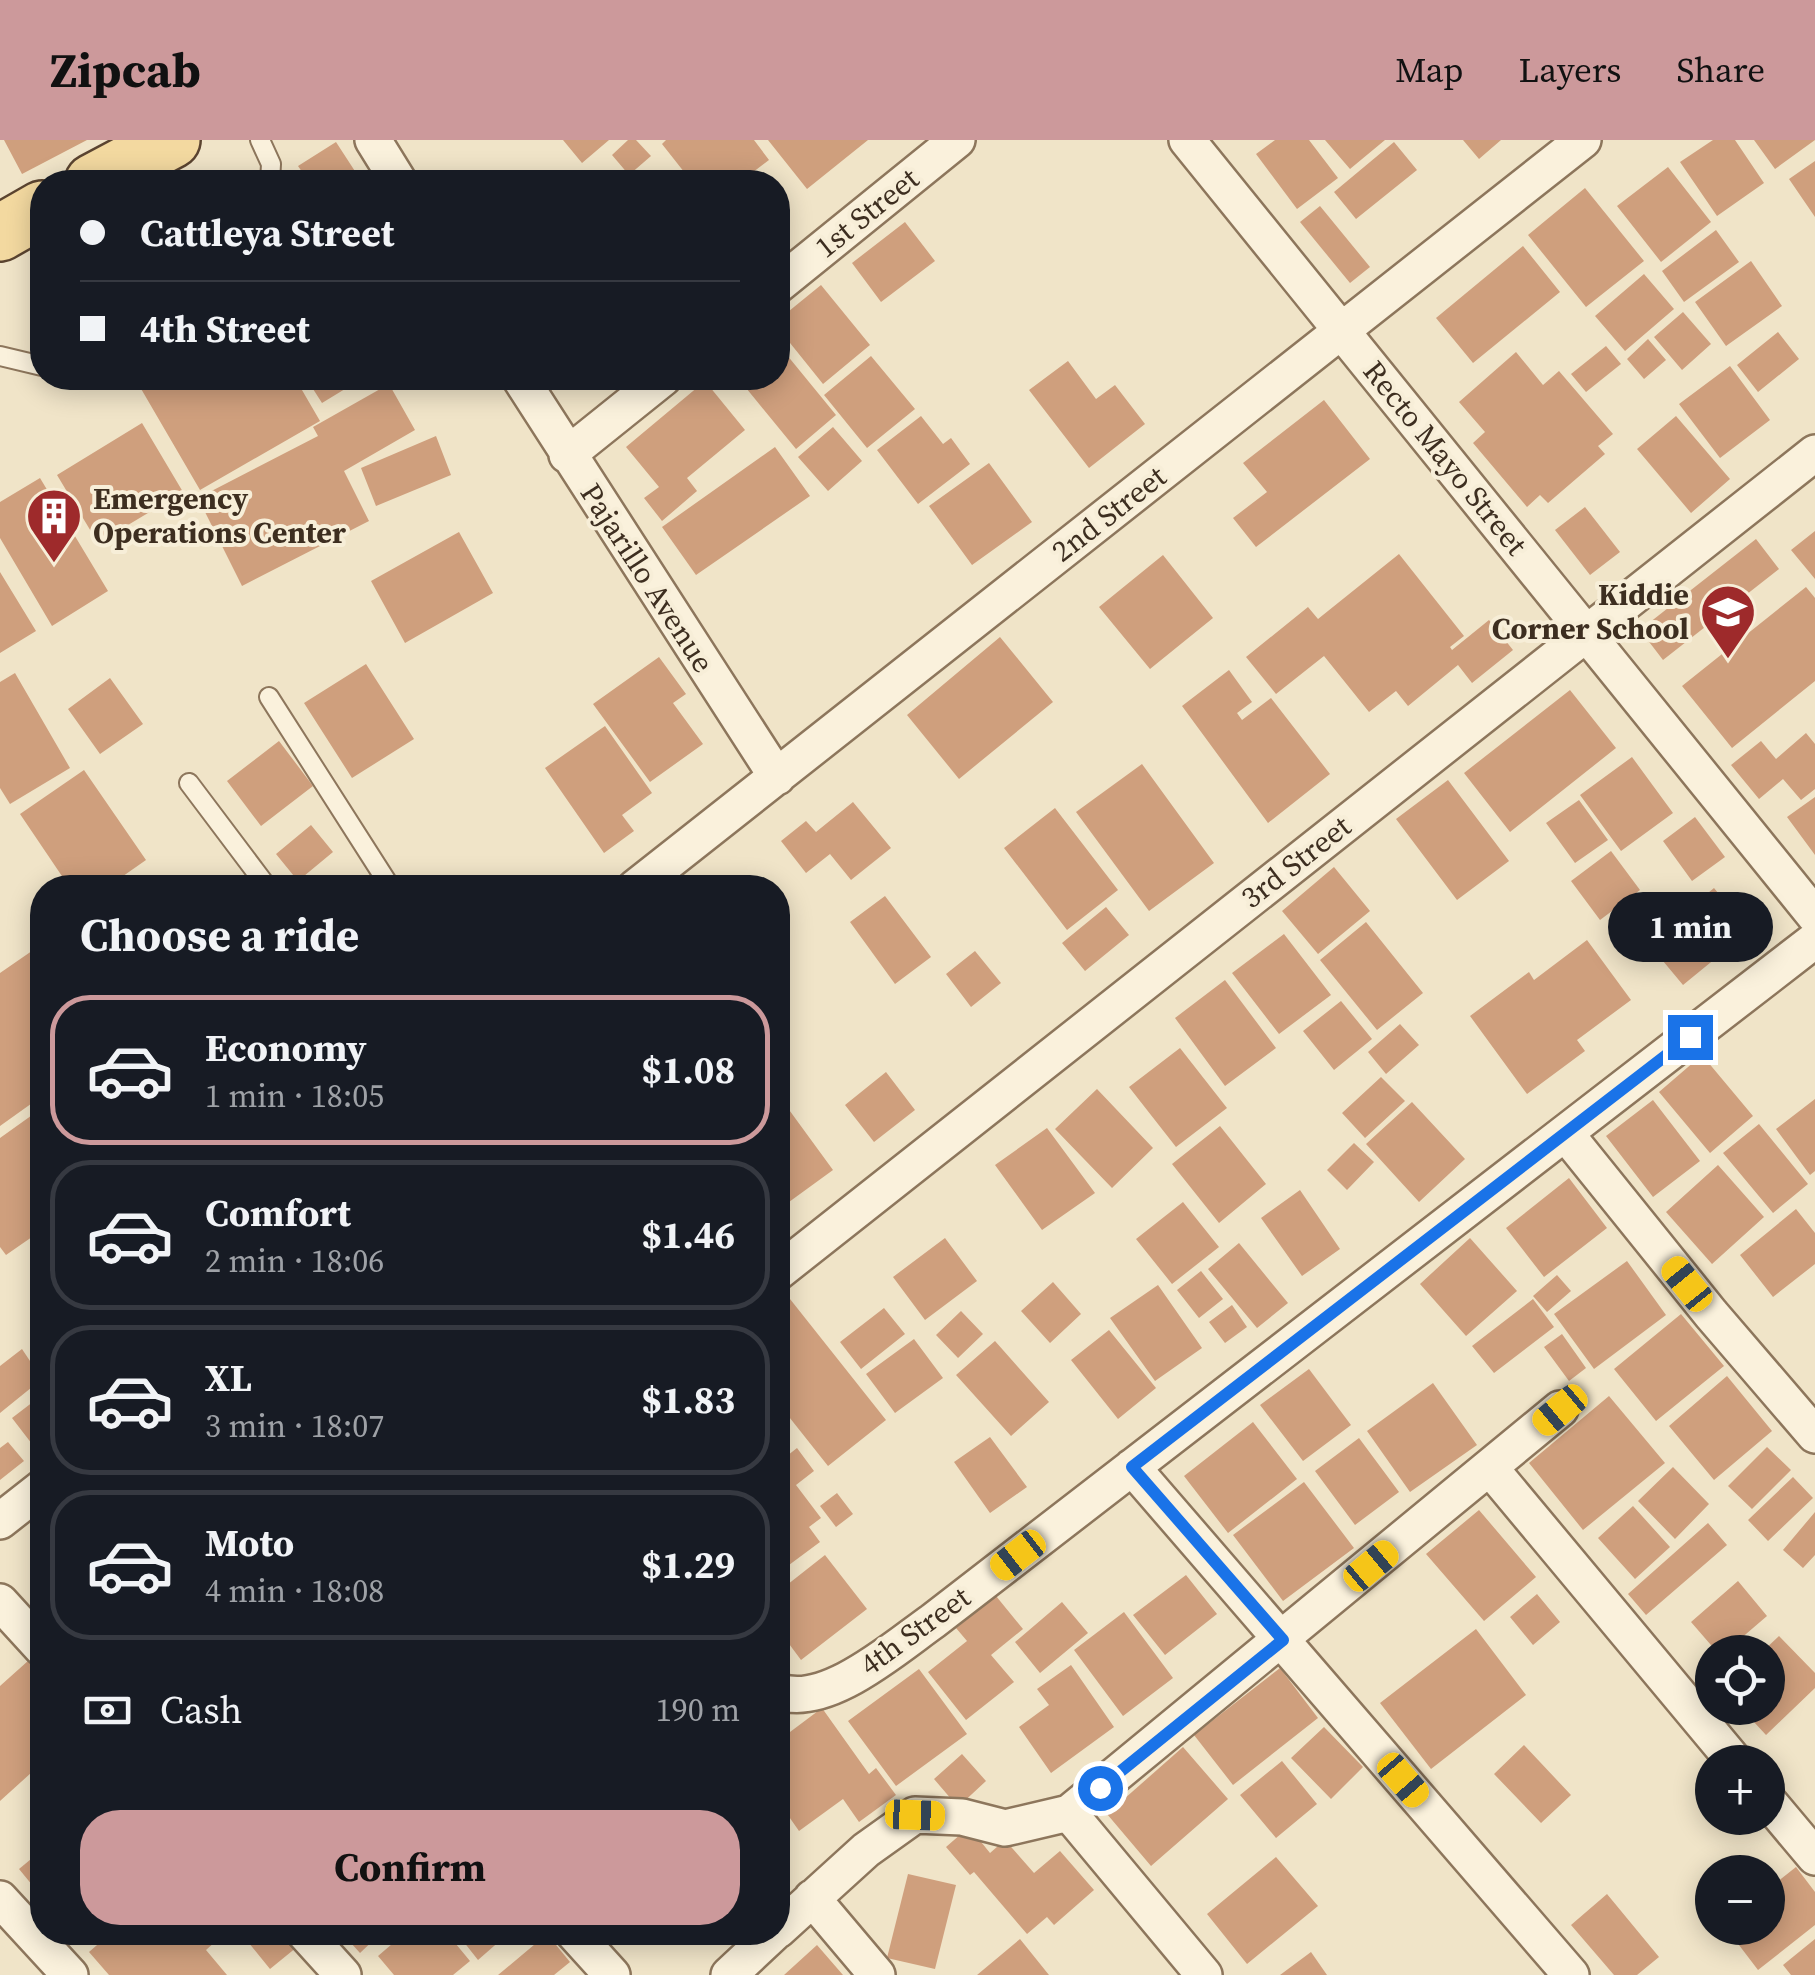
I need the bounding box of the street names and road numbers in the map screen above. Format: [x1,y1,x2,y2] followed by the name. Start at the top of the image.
[806,158,927,267] street label: 1st Street
[1354,352,1537,564] street label: Recto Mayo Street
[1043,456,1175,571] street label: 2nd Street
[571,475,724,680] street label: Pajarillo Avenue
[1232,806,1359,917] street label: 3rd Street
[851,1576,978,1685] street label: 4th Street

